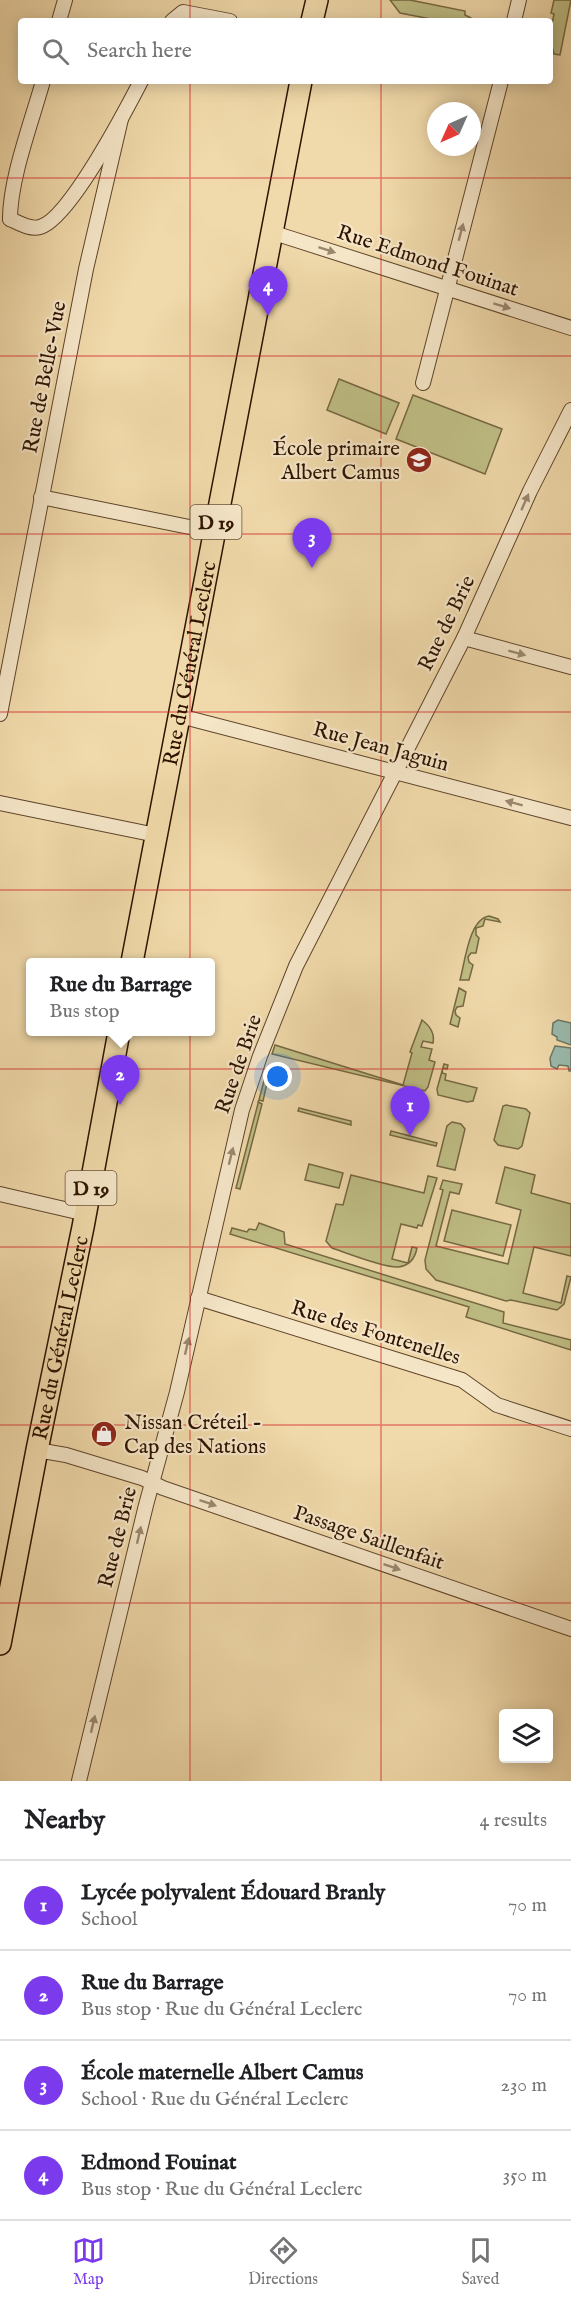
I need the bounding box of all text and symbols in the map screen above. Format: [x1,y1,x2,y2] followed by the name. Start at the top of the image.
[18,18,553,84] search box
[39,35,72,68] icon: search
[87,37,192,65] text: Search here
[427,102,481,156] north arrow
[333,219,522,304] street label: Rue Edmond Fouinat
[457,223,466,241] one-way arrow
[318,246,336,255] one-way arrow
[248,266,288,316] pin: 4
[17,299,74,456] street label: Rue de Belle-Vue
[493,302,511,311] one-way arrow
[272,435,400,487] place label: École primaire Albert Camus
[404,445,434,475] school or university icon: École primaire Albert Camus
[521,493,531,511] one-way arrow
[190,505,242,539] road number: D 19
[292,518,332,568] pin: 3
[158,559,224,768] street label: Rue du Général Leclerc
[413,571,482,676] street label: Rue de Brie
[508,649,526,658] one-way arrow
[310,716,452,779] street label: Rue Jean Jaguin
[505,798,524,808] one-way arrow
[26,958,215,1036] popup
[49,971,192,999] text: Rue du Barrage
[49,999,120,1024] text: Bus stop
[210,1011,269,1118] street label: Rue de Brie
[100,1056,140,1105] pin: 2
[263,1062,292,1091] your location
[390,1086,430,1136] pin: 1
[227,1147,237,1165] one-way arrow
[66,1171,116,1205] road number: D 19
[27,1234,96,1443] street label: Rue du Général Leclerc
[288,1295,463,1372] street label: Rue des Fontenelles
[183,1336,192,1355] one-way arrow
[124,1410,266,1461] place label: Nissan Créteil - Cap des Nations
[89,1419,119,1449] shop icon: Nissan Créteil - Cap des Nations
[93,1484,144,1591] street label: Rue de Brie
[199,1499,217,1509] one-way arrow
[290,1500,447,1577] street label: Passage Saillenfait
[134,1525,144,1544] one-way arrow
[383,1562,401,1572] one-way arrow
[499,1709,553,1763] map controls
[499,1709,553,1763] button: layers
[89,1715,99,1733] one-way arrow
[24,1804,105,1837] text: Nearby
[480,1808,547,1833] text: 4 results
[81,1879,385,1907] text: Lycée polyvalent Édouard Branly
[40,1893,47,1918] text: 1
[508,1893,547,1918] text: 70 m
[81,1907,137,1932] text: School
[81,1969,224,1997] text: Rue du Barrage
[39,1983,48,2008] text: 2
[508,1983,547,2008] text: 70 m
[81,1997,362,2022] text: Bus stop · Rue du Général Leclerc
[81,2059,364,2087] text: École maternelle Albert Camus
[40,2073,47,2098] text: 3
[501,2073,547,2098] text: 230 m
[81,2087,348,2112] text: School · Rue du Général Leclerc
[81,2149,237,2177] text: Edmond Fouinat
[39,2163,48,2188] text: 4
[503,2163,547,2188] text: 350 m
[81,2177,362,2202] text: Bus stop · Rue du Général Leclerc
[72,2234,105,2290] tab: Map
[248,2234,318,2290] tab: Directions
[461,2234,499,2290] tab: Saved

